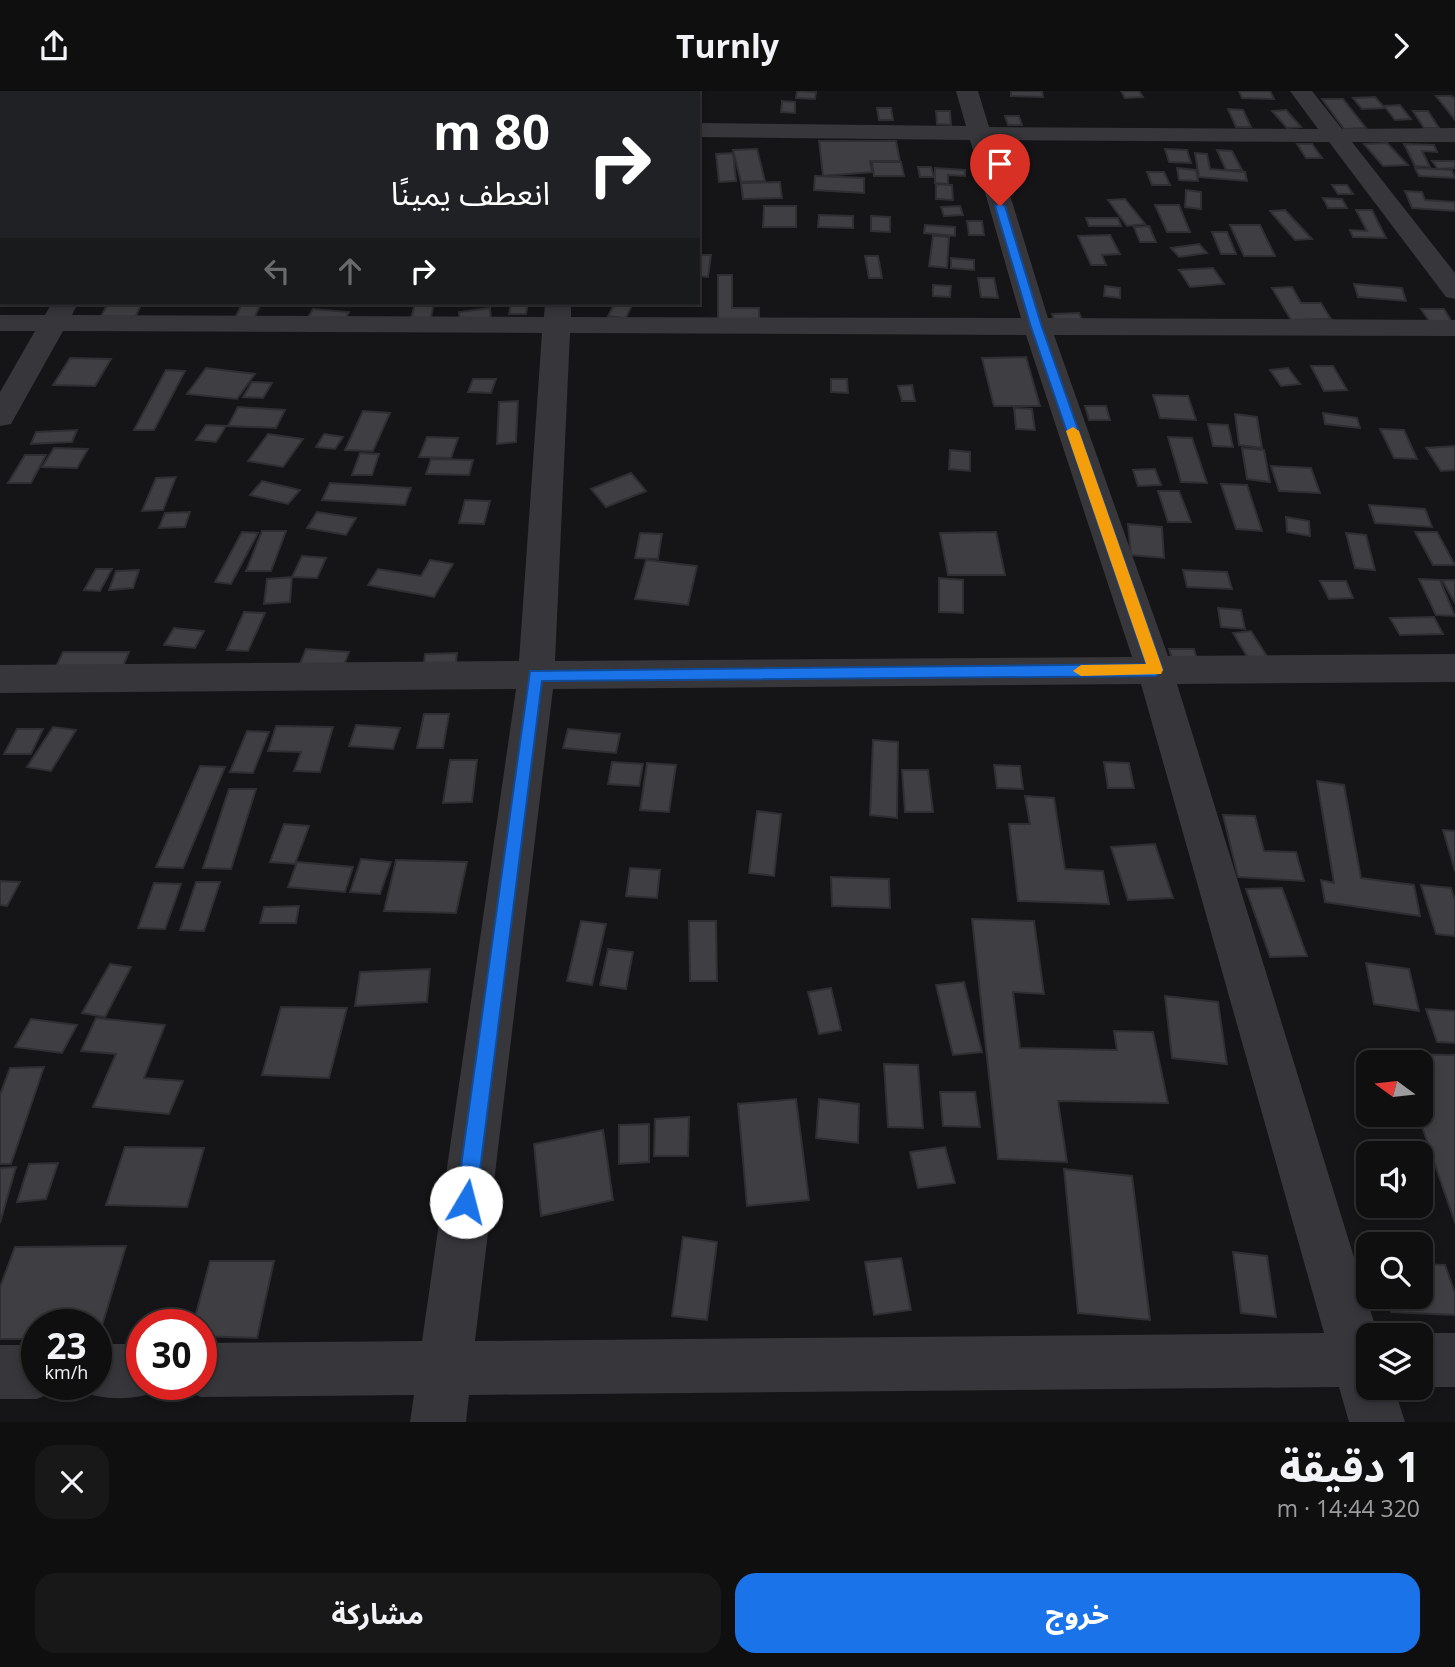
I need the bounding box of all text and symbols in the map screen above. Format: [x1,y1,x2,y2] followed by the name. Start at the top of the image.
[676,24,779,67] text: Turnly
[35,27,73,65] icon: share
[1382,27,1420,65] icon: forward
[433,98,550,164] text: 80 m
[574,119,665,210] icon: right
[970,134,1030,206] pin
[981,145,1019,183] icon: arrive
[391,171,550,214] text: انعطف يمينًا
[258,252,296,290] icon: left
[331,252,369,290] icon: ahead
[404,252,442,290] icon: right
[1356,1050,1433,1127] north arrow
[1356,1050,1433,1400] map controls
[1356,1141,1433,1218] button: sound
[429,1165,503,1239] position arrow
[1356,1232,1433,1309] button: search
[126,1309,217,1400] speed limit sign: 30
[46,1322,87,1369] text: 23
[1356,1323,1433,1400] button: layers
[45,1360,88,1384] text: km/h
[1279,1437,1420,1494] text: 1 دقيقة
[35,1445,109,1519] button: close
[1277,1492,1420,1524] text: 320 m · 14:44
[35,1573,721,1653] button: مشاركة
[735,1573,1420,1653] button: خروج

